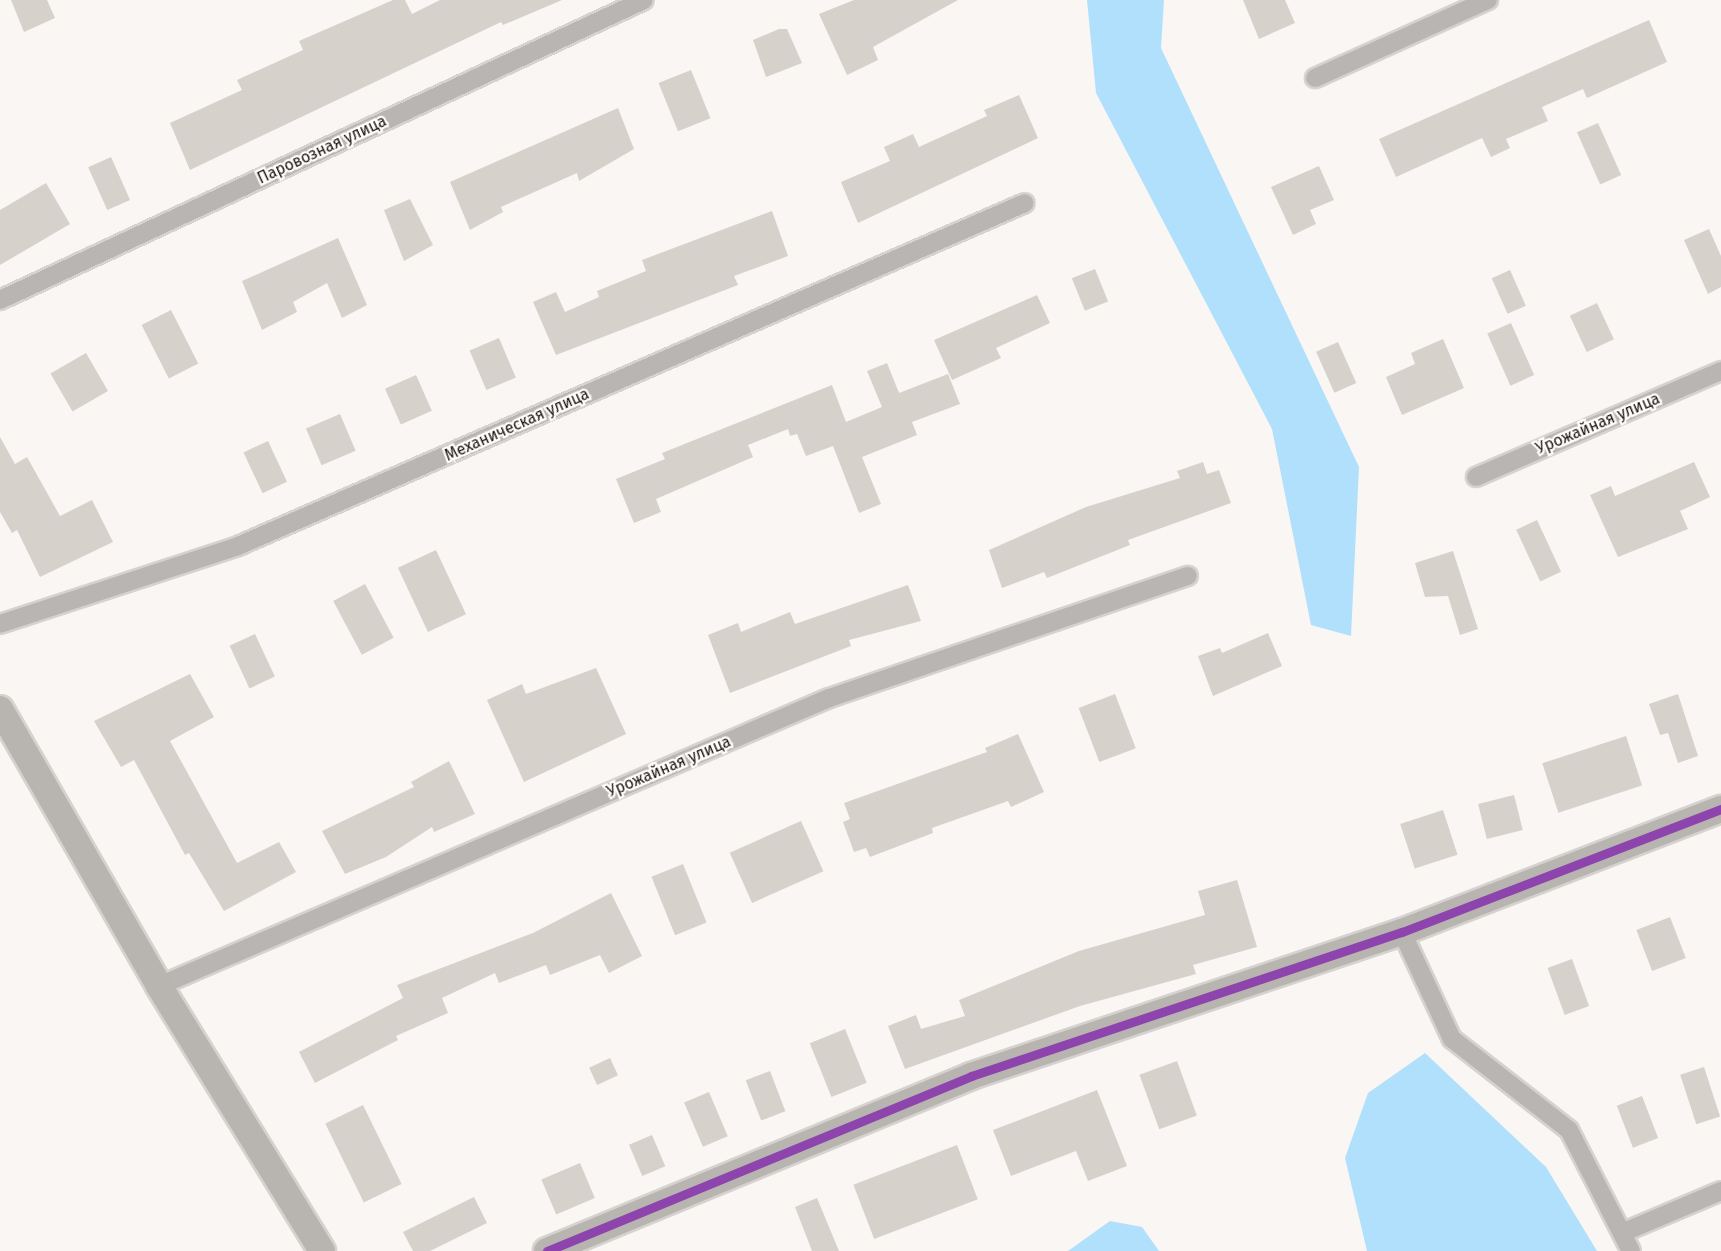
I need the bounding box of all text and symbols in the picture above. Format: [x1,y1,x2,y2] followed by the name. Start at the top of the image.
[254,112,390,188] street label: Паровозная улица
[442,385,592,465] street label: Механическая улица
[1533,389,1663,459] street label: Урожайная улица
[604,732,734,802] street label: Урожайная улица

